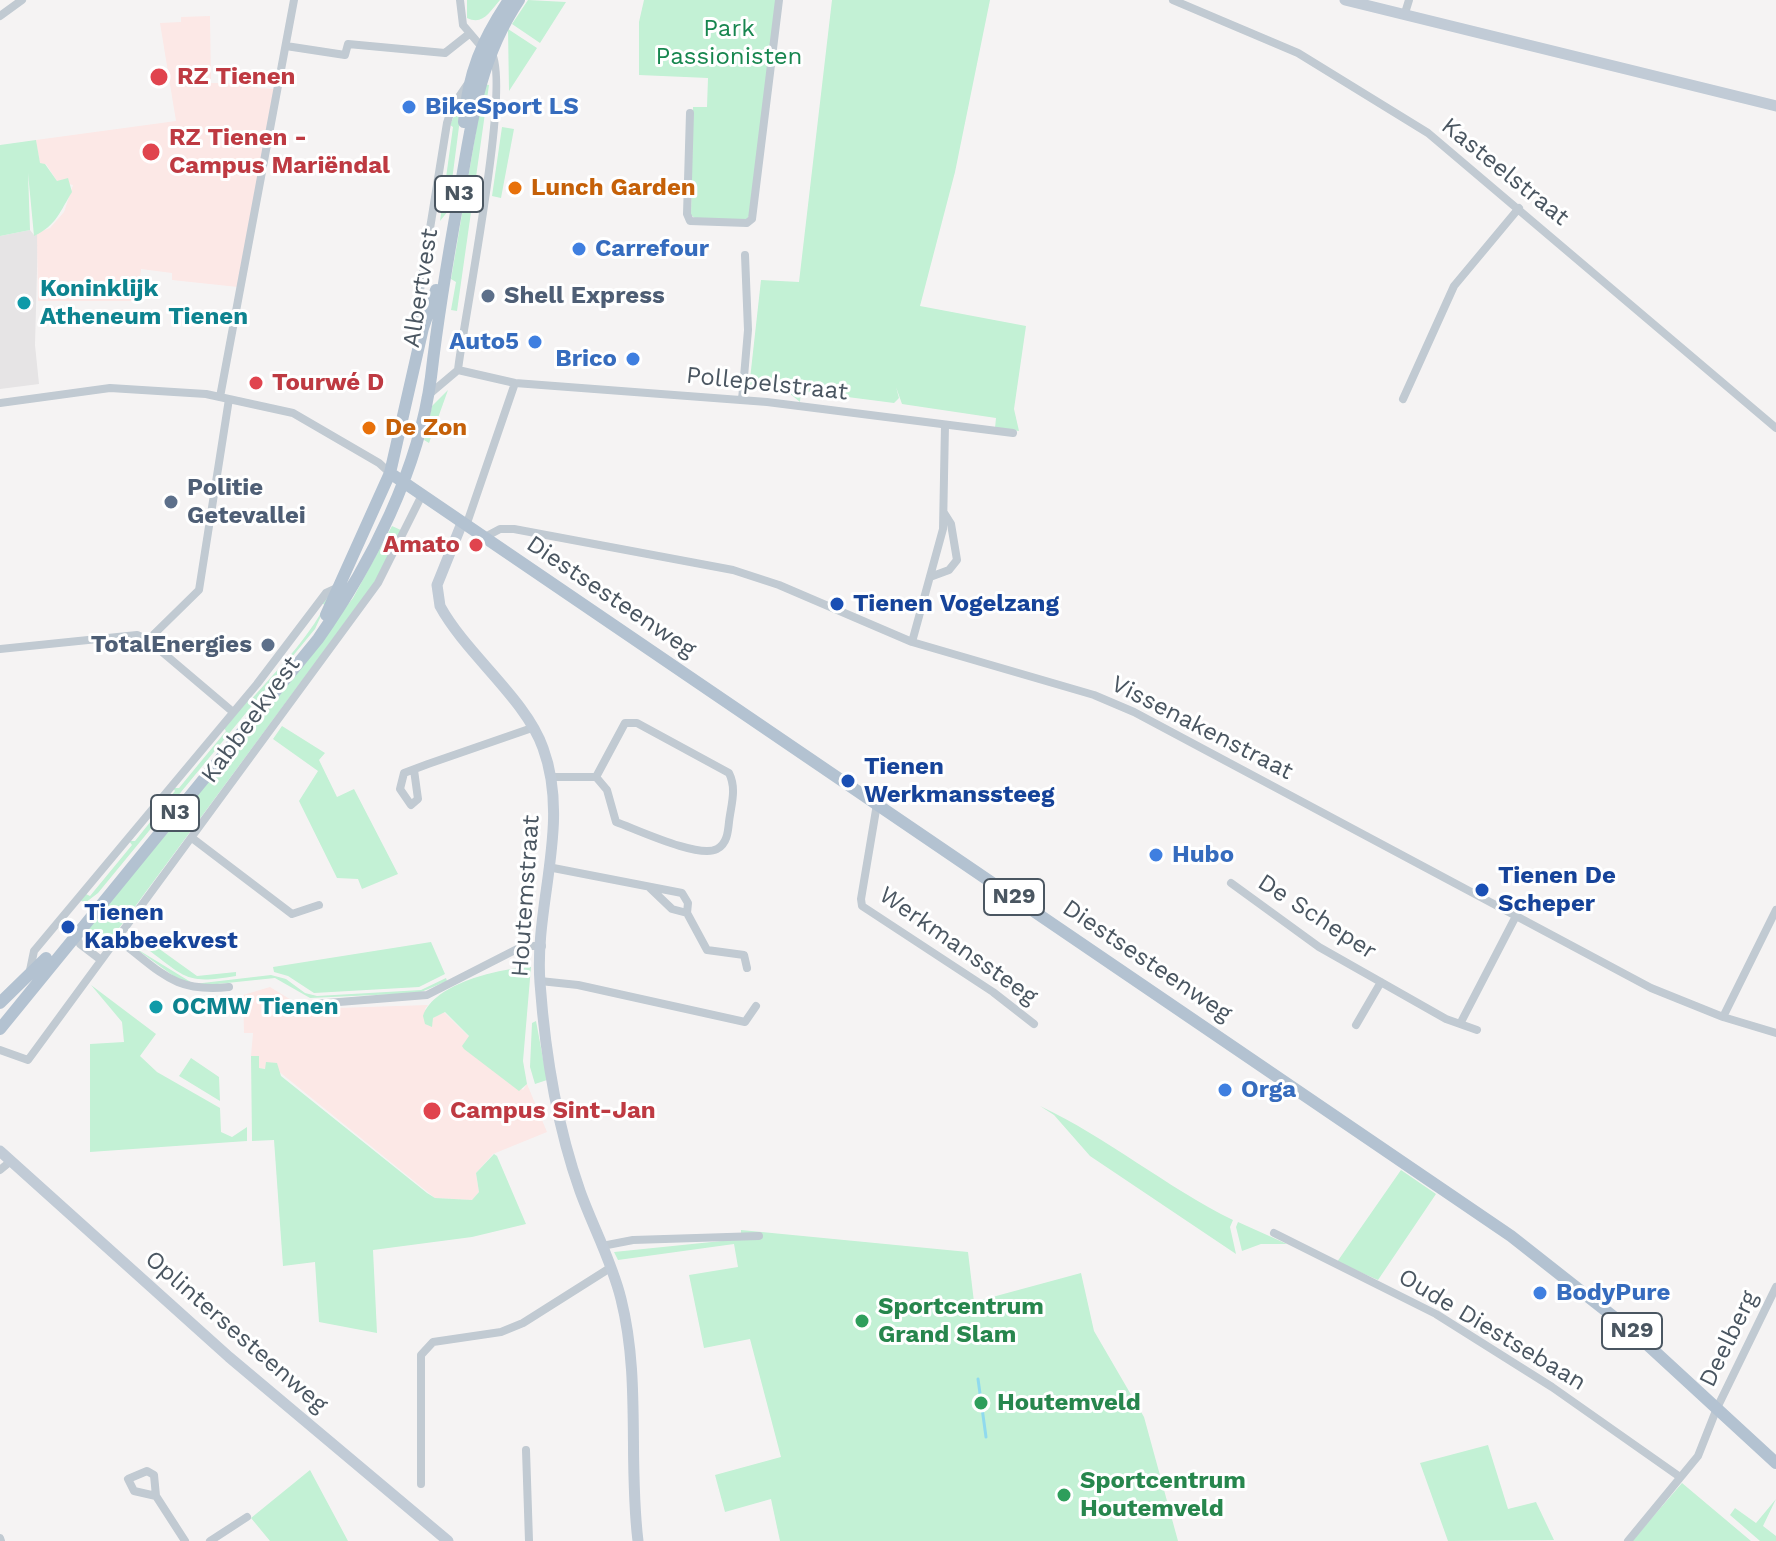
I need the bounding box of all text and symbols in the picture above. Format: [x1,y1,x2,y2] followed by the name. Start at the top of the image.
[656,15,802,71] park label: Park Passionisten
[177,63,295,91] place label: RZ Tienen
[148,66,170,88] marker: RZ Tienen
[425,93,579,121] place label: BikeSport LS
[400,98,418,116] marker: BikeSport LS
[1435,112,1575,232] street label: Kasteelstraat
[169,124,390,180] place label: RZ Tienen - Campus Mariëndal
[140,141,162,163] marker: RZ Tienen - Campus Mariëndal
[531,174,696,202] place label: Lunch Garden
[435,176,483,212] road number: N3
[506,179,524,197] marker: Lunch Garden
[397,226,445,350] street label: Albertvest
[595,235,709,263] place label: Carrefour
[570,240,588,258] marker: Carrefour
[40,275,248,331] place label: Koninklijk Atheneum Tienen
[504,282,665,310] place label: Shell Express
[479,287,497,305] marker: Shell Express
[15,294,33,312] marker: Koninklijk Atheneum Tienen
[449,328,519,356] place label: Auto5
[526,333,544,351] marker: Auto5
[555,345,617,373] place label: Brico
[624,350,642,368] marker: Brico
[685,361,849,407] street label: Pollepelstraat
[272,369,384,397] place label: Tourwé D
[247,374,265,392] marker: Tourwé D
[385,414,467,442] place label: De Zon
[360,419,378,437] marker: De Zon
[187,474,306,530] place label: Politie Getevallei
[162,493,180,511] marker: Politie Getevallei
[521,530,701,664] street label: Diestsesteenweg
[383,531,460,559] place label: Amato
[467,536,485,554] marker: Amato
[853,590,1059,618] place label: Tienen Vogelzang
[828,595,846,613] marker: Tienen Vogelzang
[91,631,252,659] place label: TotalEnergies
[259,636,277,654] marker: TotalEnergies
[195,651,307,789] street label: Kabbeekvest
[1106,670,1298,786] street label: Vissenakenstraat
[864,753,1054,809] place label: Tienen Werkmanssteeg
[839,772,857,790] marker: Tienen Werkmanssteeg
[151,795,199,831] road number: N3
[506,814,546,978] street label: Houtemstraat
[1172,841,1234,869] place label: Hubo
[1147,846,1165,864] marker: Hubo
[1498,862,1616,918] place label: Tienen De Scheper
[1252,868,1382,966] street label: De Scheper
[984,879,1044,915] road number: N29
[873,881,1043,1011] street label: Werkmanssteeg
[1473,881,1491,899] marker: Tienen De Scheper
[1057,894,1237,1028] street label: Diestsesteenweg
[84,899,238,955] place label: Tienen Kabbeekvest
[59,918,77,936] marker: Tienen Kabbeekvest
[172,993,339,1021] place label: OCMW Tienen
[147,998,165,1016] marker: OCMW Tienen
[1241,1076,1296,1104] place label: Orga
[1216,1081,1234,1099] marker: Orga
[450,1097,656,1125] place label: Campus Sint-Jan
[421,1100,443,1122] marker: Campus Sint-Jan
[139,1245,333,1419] street label: Oplintersesteenweg
[1393,1263,1591,1397] street label: Oude Diestsebaan
[1556,1279,1670,1307] place label: BodyPure
[1531,1284,1549,1302] marker: BodyPure
[1693,1286,1765,1392] street label: Deelberg
[878,1293,1044,1349] place label: Sportcentrum Grand Slam
[853,1312,871,1330] marker: Sportcentrum Grand Slam
[1602,1313,1662,1349] road number: N29
[997,1389,1141,1417] place label: Houtemveld
[972,1394,990,1412] marker: Houtemveld
[1080,1467,1246,1523] place label: Sportcentrum Houtemveld
[1055,1486,1073,1504] marker: Sportcentrum Houtemveld

